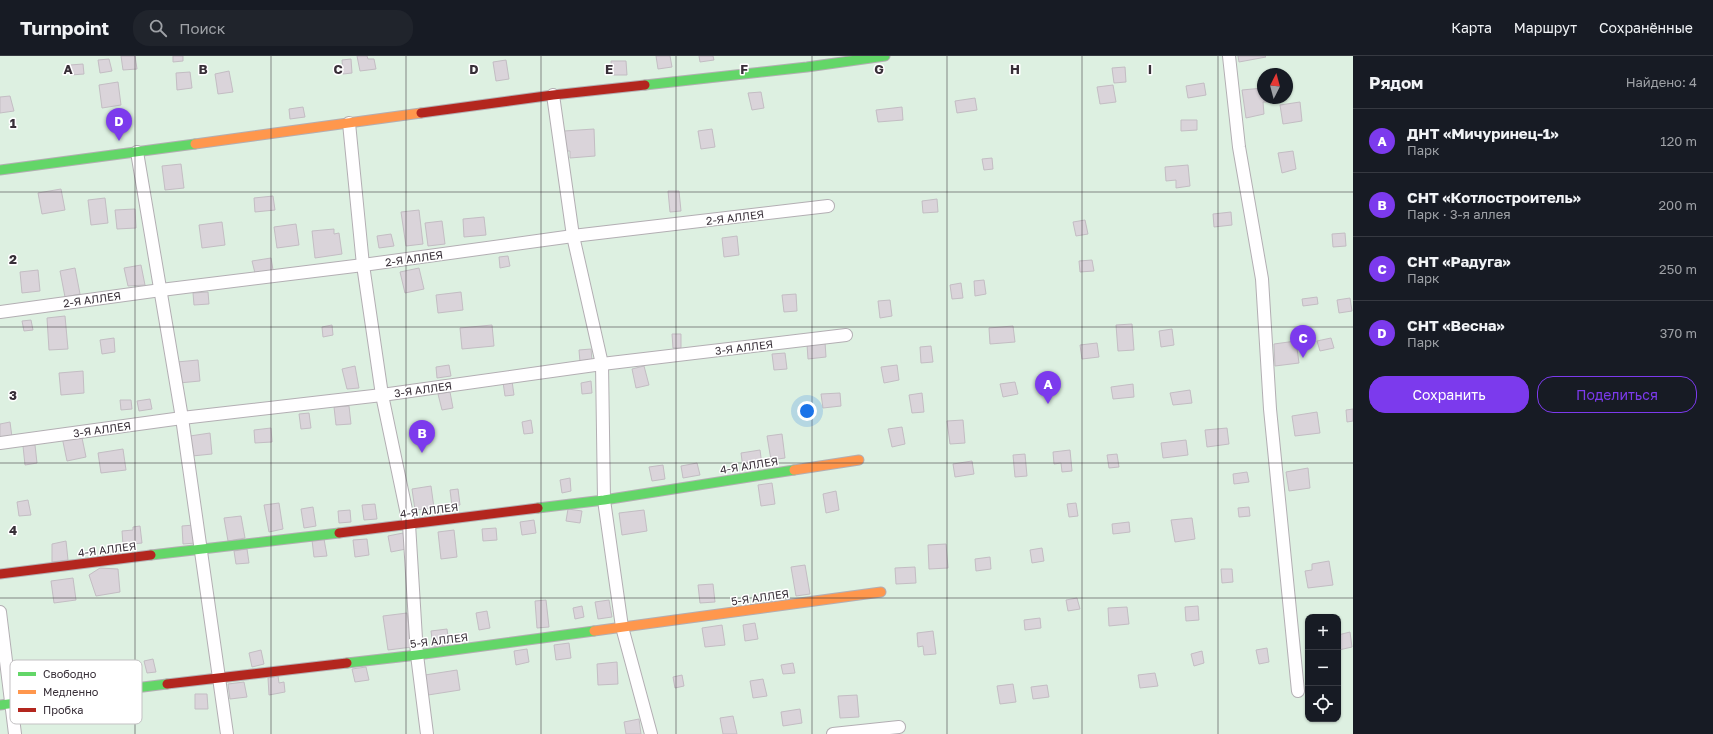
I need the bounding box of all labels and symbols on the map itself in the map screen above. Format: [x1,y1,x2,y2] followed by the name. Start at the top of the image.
[63,61,73,77] text: A
[198,61,208,77] text: B
[333,61,343,77] text: C
[469,61,479,77] text: D
[605,61,613,77] text: E
[740,61,748,77] text: F
[874,61,884,77] text: G
[1010,61,1020,77] text: H
[1148,61,1152,77] text: I
[1257,68,1293,104] north arrow
[106,108,132,141] pin: D
[10,115,17,131] text: 1
[705,207,765,227] street label: 2-Я АЛЛЕЯ
[384,247,444,269] street label: 2-Я АЛЛЕЯ
[9,251,17,267] text: 2
[62,288,122,310] street label: 2-Я АЛЛЕЯ
[1290,325,1316,358] pin: C
[714,337,774,357] street label: 3-Я АЛЛЕЯ
[1035,371,1061,404] pin: A
[393,378,453,400] street label: 3-Я АЛЛЕЯ
[9,387,17,403] text: 3
[797,401,817,421] your location
[72,418,132,440] street label: 3-Я АЛЛЕЯ
[409,420,435,453] pin: B
[719,454,779,476] street label: 4-Я АЛЛЕЯ
[399,500,459,520] street label: 4-Я АЛЛЕЯ
[9,522,17,538] text: 4
[77,539,137,559] street label: 4-Я АЛЛЕЯ
[730,586,790,608] street label: 5-Я АЛЛЕЯ
[409,630,469,650] street label: 5-Я АЛЛЕЯ
[10,660,142,724] legend
[43,667,97,680] text: Свободно
[43,685,99,698] text: Медленно
[43,703,84,716] text: Пробка

